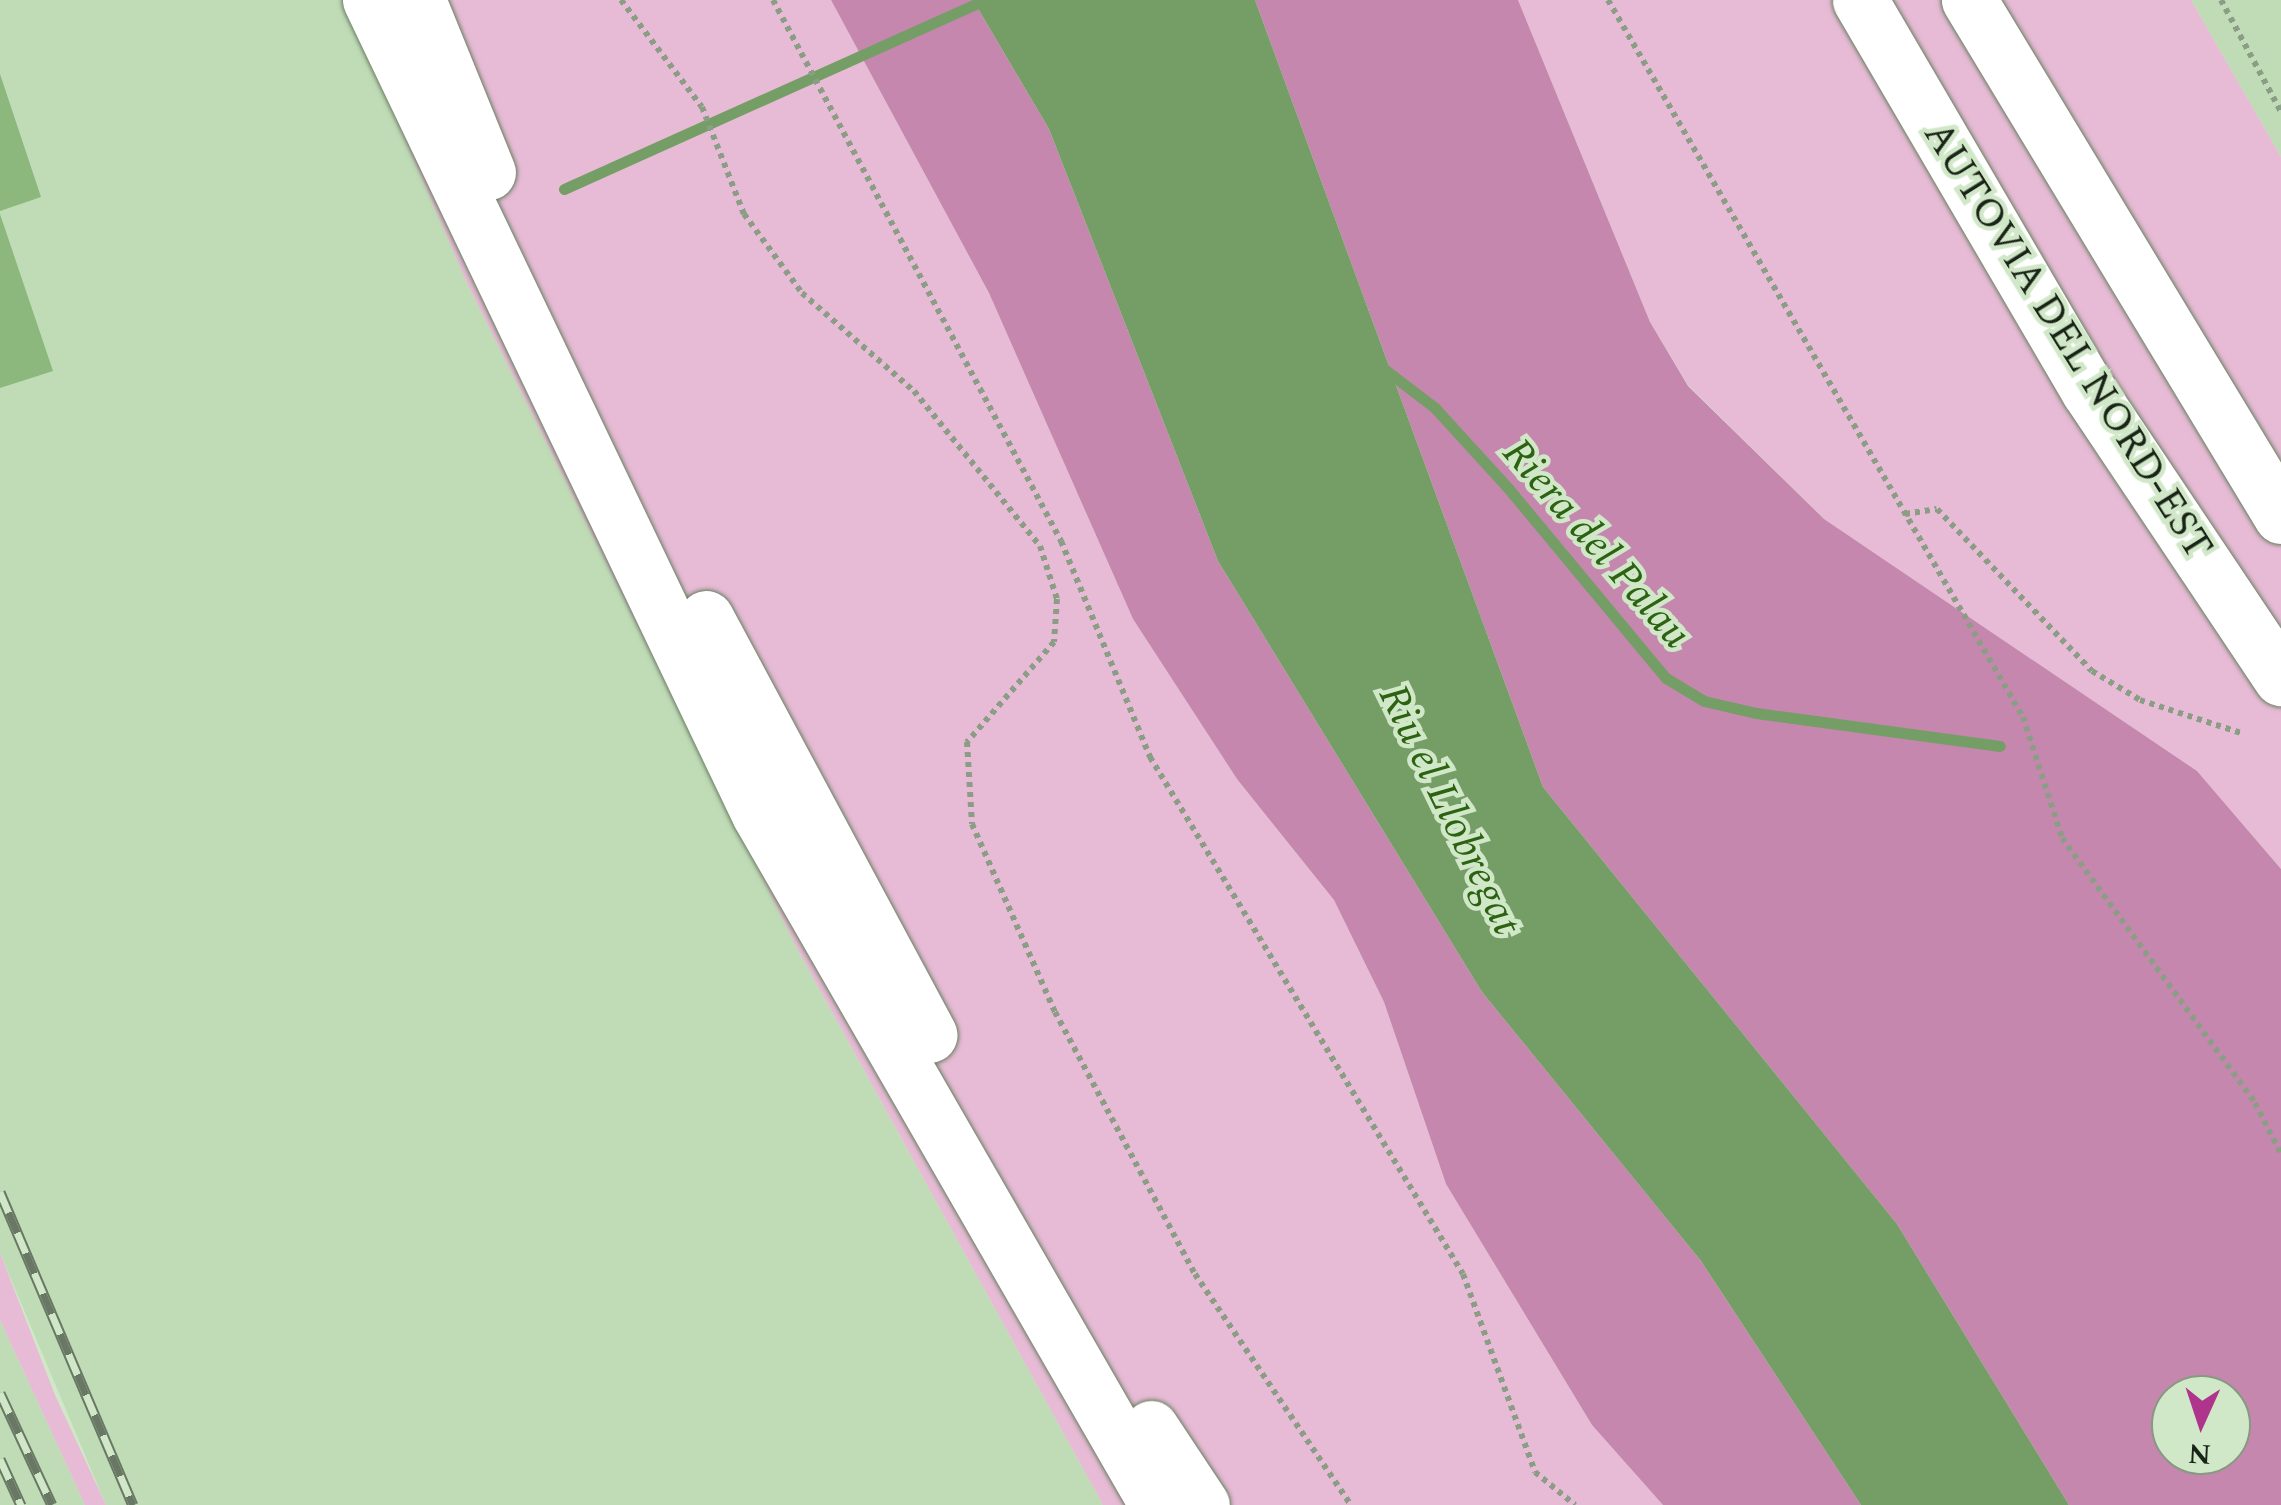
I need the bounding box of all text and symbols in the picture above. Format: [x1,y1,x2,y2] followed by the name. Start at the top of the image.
[1912,113,2222,569] street label: AUTOVIA DEL NORD-EST
[1491,429,1701,659] water label: Riera del Palau
[1367,677,1531,943] water label: Riu el Llobregat
[2151,1375,2251,1475] north arrow
[2187,1431,2212,1476] text: N

